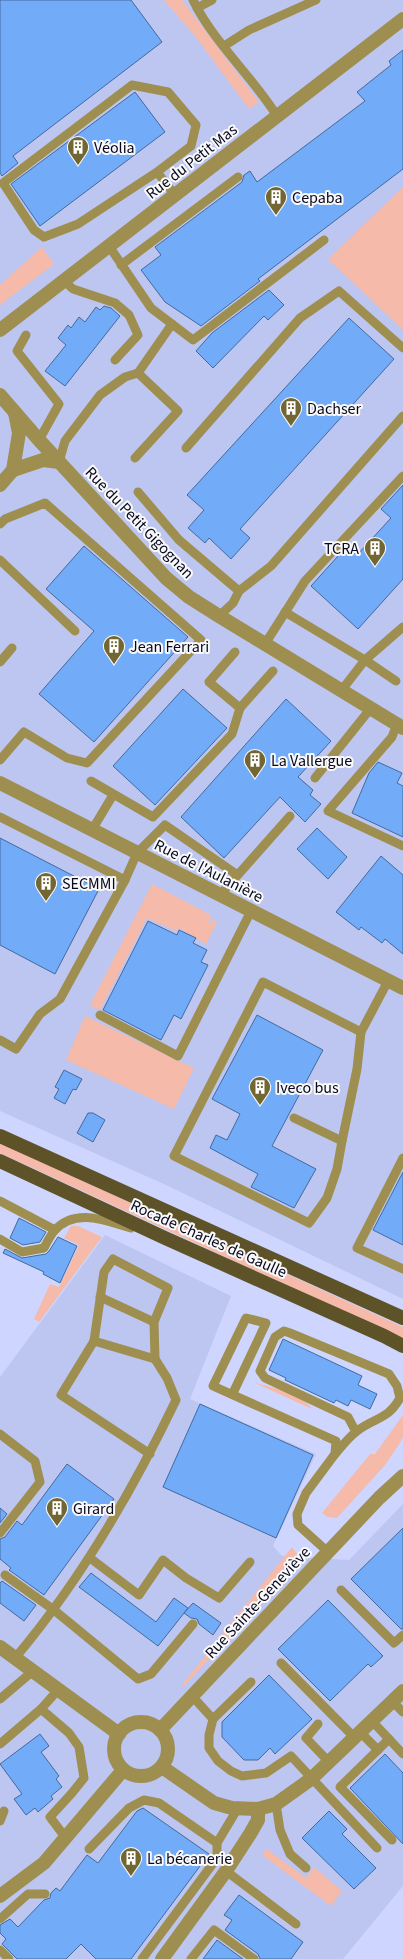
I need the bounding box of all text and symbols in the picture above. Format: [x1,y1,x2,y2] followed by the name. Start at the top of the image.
[141,119,242,204] street label: Rue du Petit Mas
[66,135,90,166] building icon: Véolia
[94,137,135,159] place label: Véolia
[264,185,288,216] building icon: Cepaba
[292,187,343,209] place label: Cepaba
[279,396,303,427] building icon: Dachser
[307,398,362,420] place label: Dachser
[80,462,199,584] street label: Rue du Petit Gigognan
[363,536,387,567] building icon: TCRA
[324,538,359,560] place label: TCRA
[102,634,126,665] building icon: Jean Ferrari
[130,636,209,658] place label: Jean Ferrari
[243,748,267,779] building icon: La Vallergue
[271,750,352,772] place label: La Vallergue
[150,834,267,908] street label: Rue de l'Aulanière
[34,871,58,902] building icon: SECMMI
[62,873,116,895] place label: SECMMI
[248,1075,272,1106] building icon: Iveco bus
[276,1077,339,1099] place label: Iveco bus
[127,1195,290,1283] street label: Rocade Charles de Gaulle
[45,1496,69,1527] building icon: Girard
[73,1498,114,1520] place label: Girard
[200,1542,316,1664] street label: Rue Sainte-Geneviève
[119,1846,143,1877] building icon: La bécanerie
[147,1848,232,1870] place label: La bécanerie

